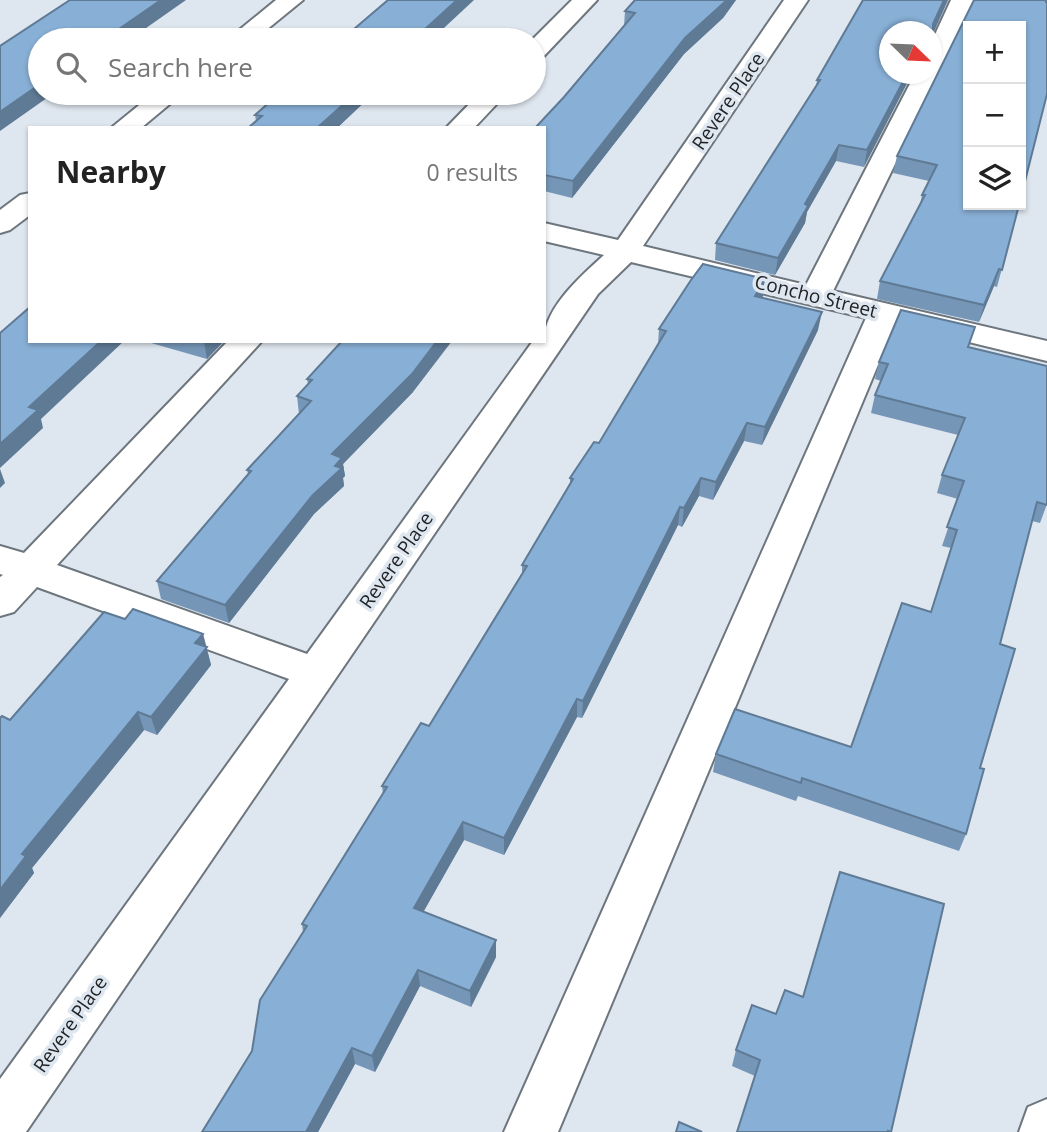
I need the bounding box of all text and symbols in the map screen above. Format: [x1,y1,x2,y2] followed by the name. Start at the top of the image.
[879,21,942,84] north arrow
[963,21,1026,210] map controls
[963,21,1026,84] button: +
[28,28,546,105] search box
[686,47,770,155] street label: Revere Place
[52,48,90,86] icon: search
[108,49,253,85] text: Search here
[963,84,1026,147] button: −
[963,147,1026,210] button: layers
[56,151,166,192] text: Nearby
[427,156,518,188] text: 0 results
[752,268,880,324] street label: Concho Street
[353,506,439,614] street label: Revere Place
[27,970,113,1078] street label: Revere Place

